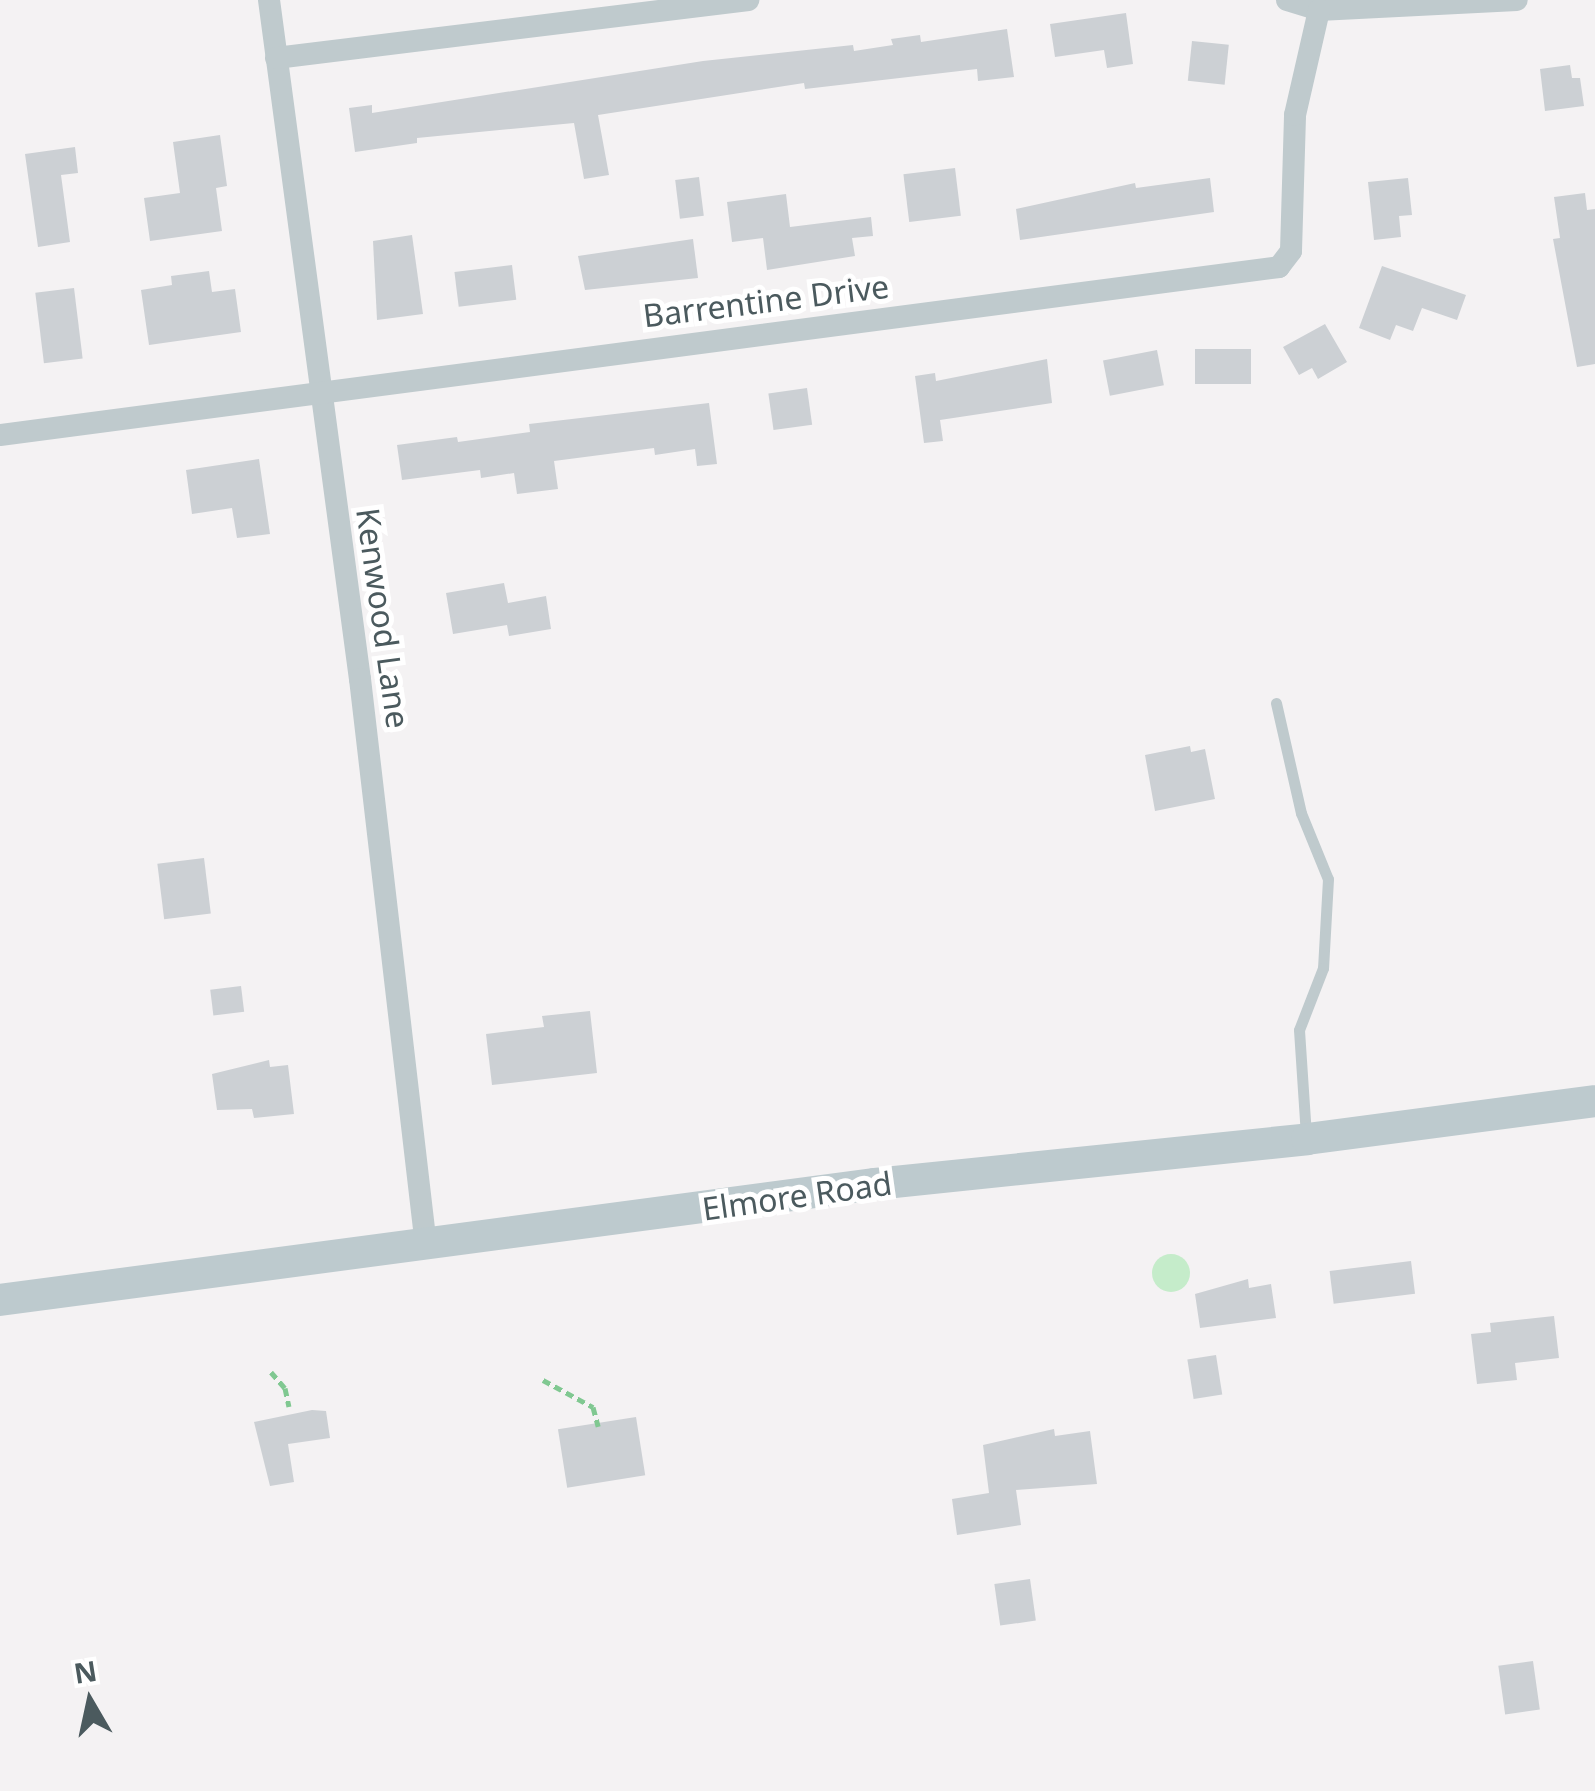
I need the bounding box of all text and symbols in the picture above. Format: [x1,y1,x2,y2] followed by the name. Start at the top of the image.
[641,267,891,335] street label: Barrentine Drive
[349,505,417,731] street label: Kenwood Lane
[700,1164,894,1228] street label: Elmore Road
[40,1651,140,1751] north arrow
[71,1651,100,1692] text: N

